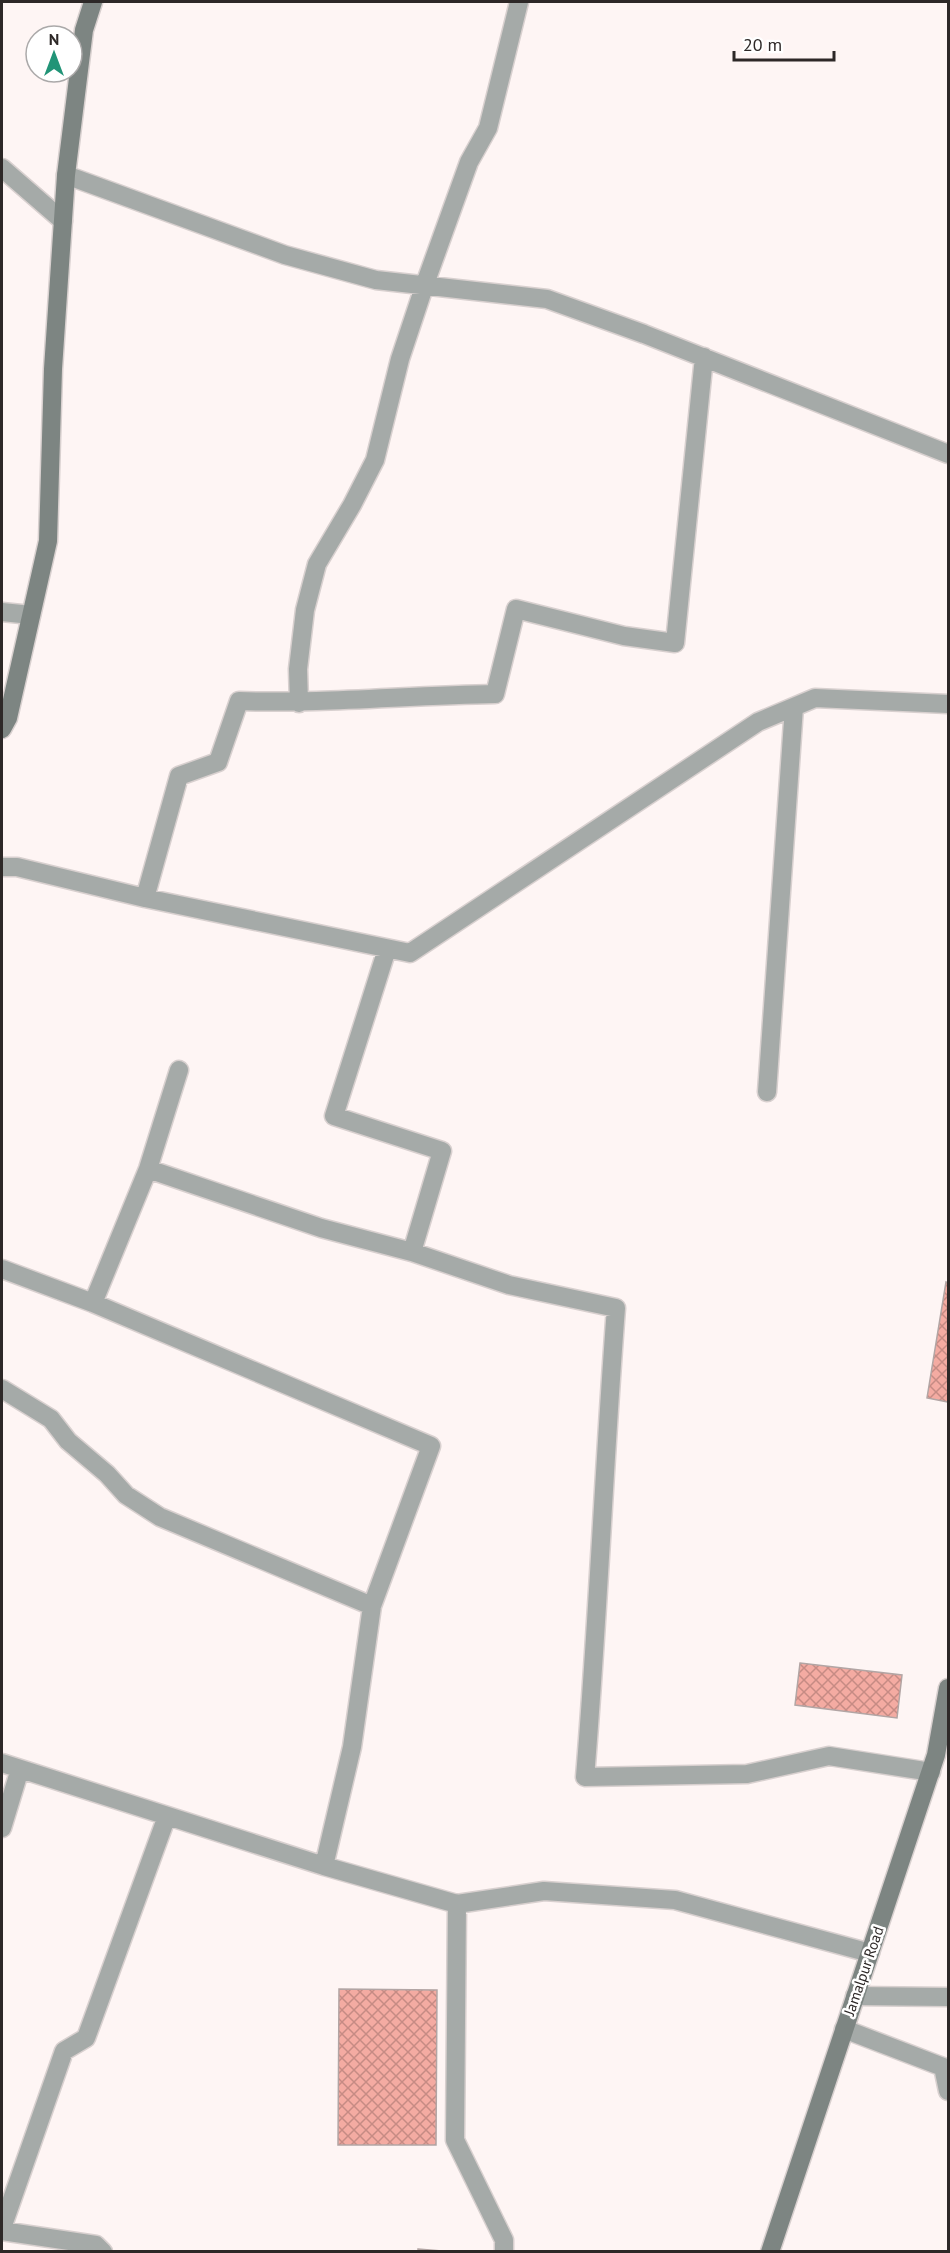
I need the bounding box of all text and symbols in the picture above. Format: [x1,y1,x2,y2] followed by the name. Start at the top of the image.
[24,24,84,84] north arrow
[734,24,834,62] scale bar
[49,29,59,49] text: N
[743,33,782,56] text: 20 m
[839,1924,888,2019] street label: Jamalpur Road

